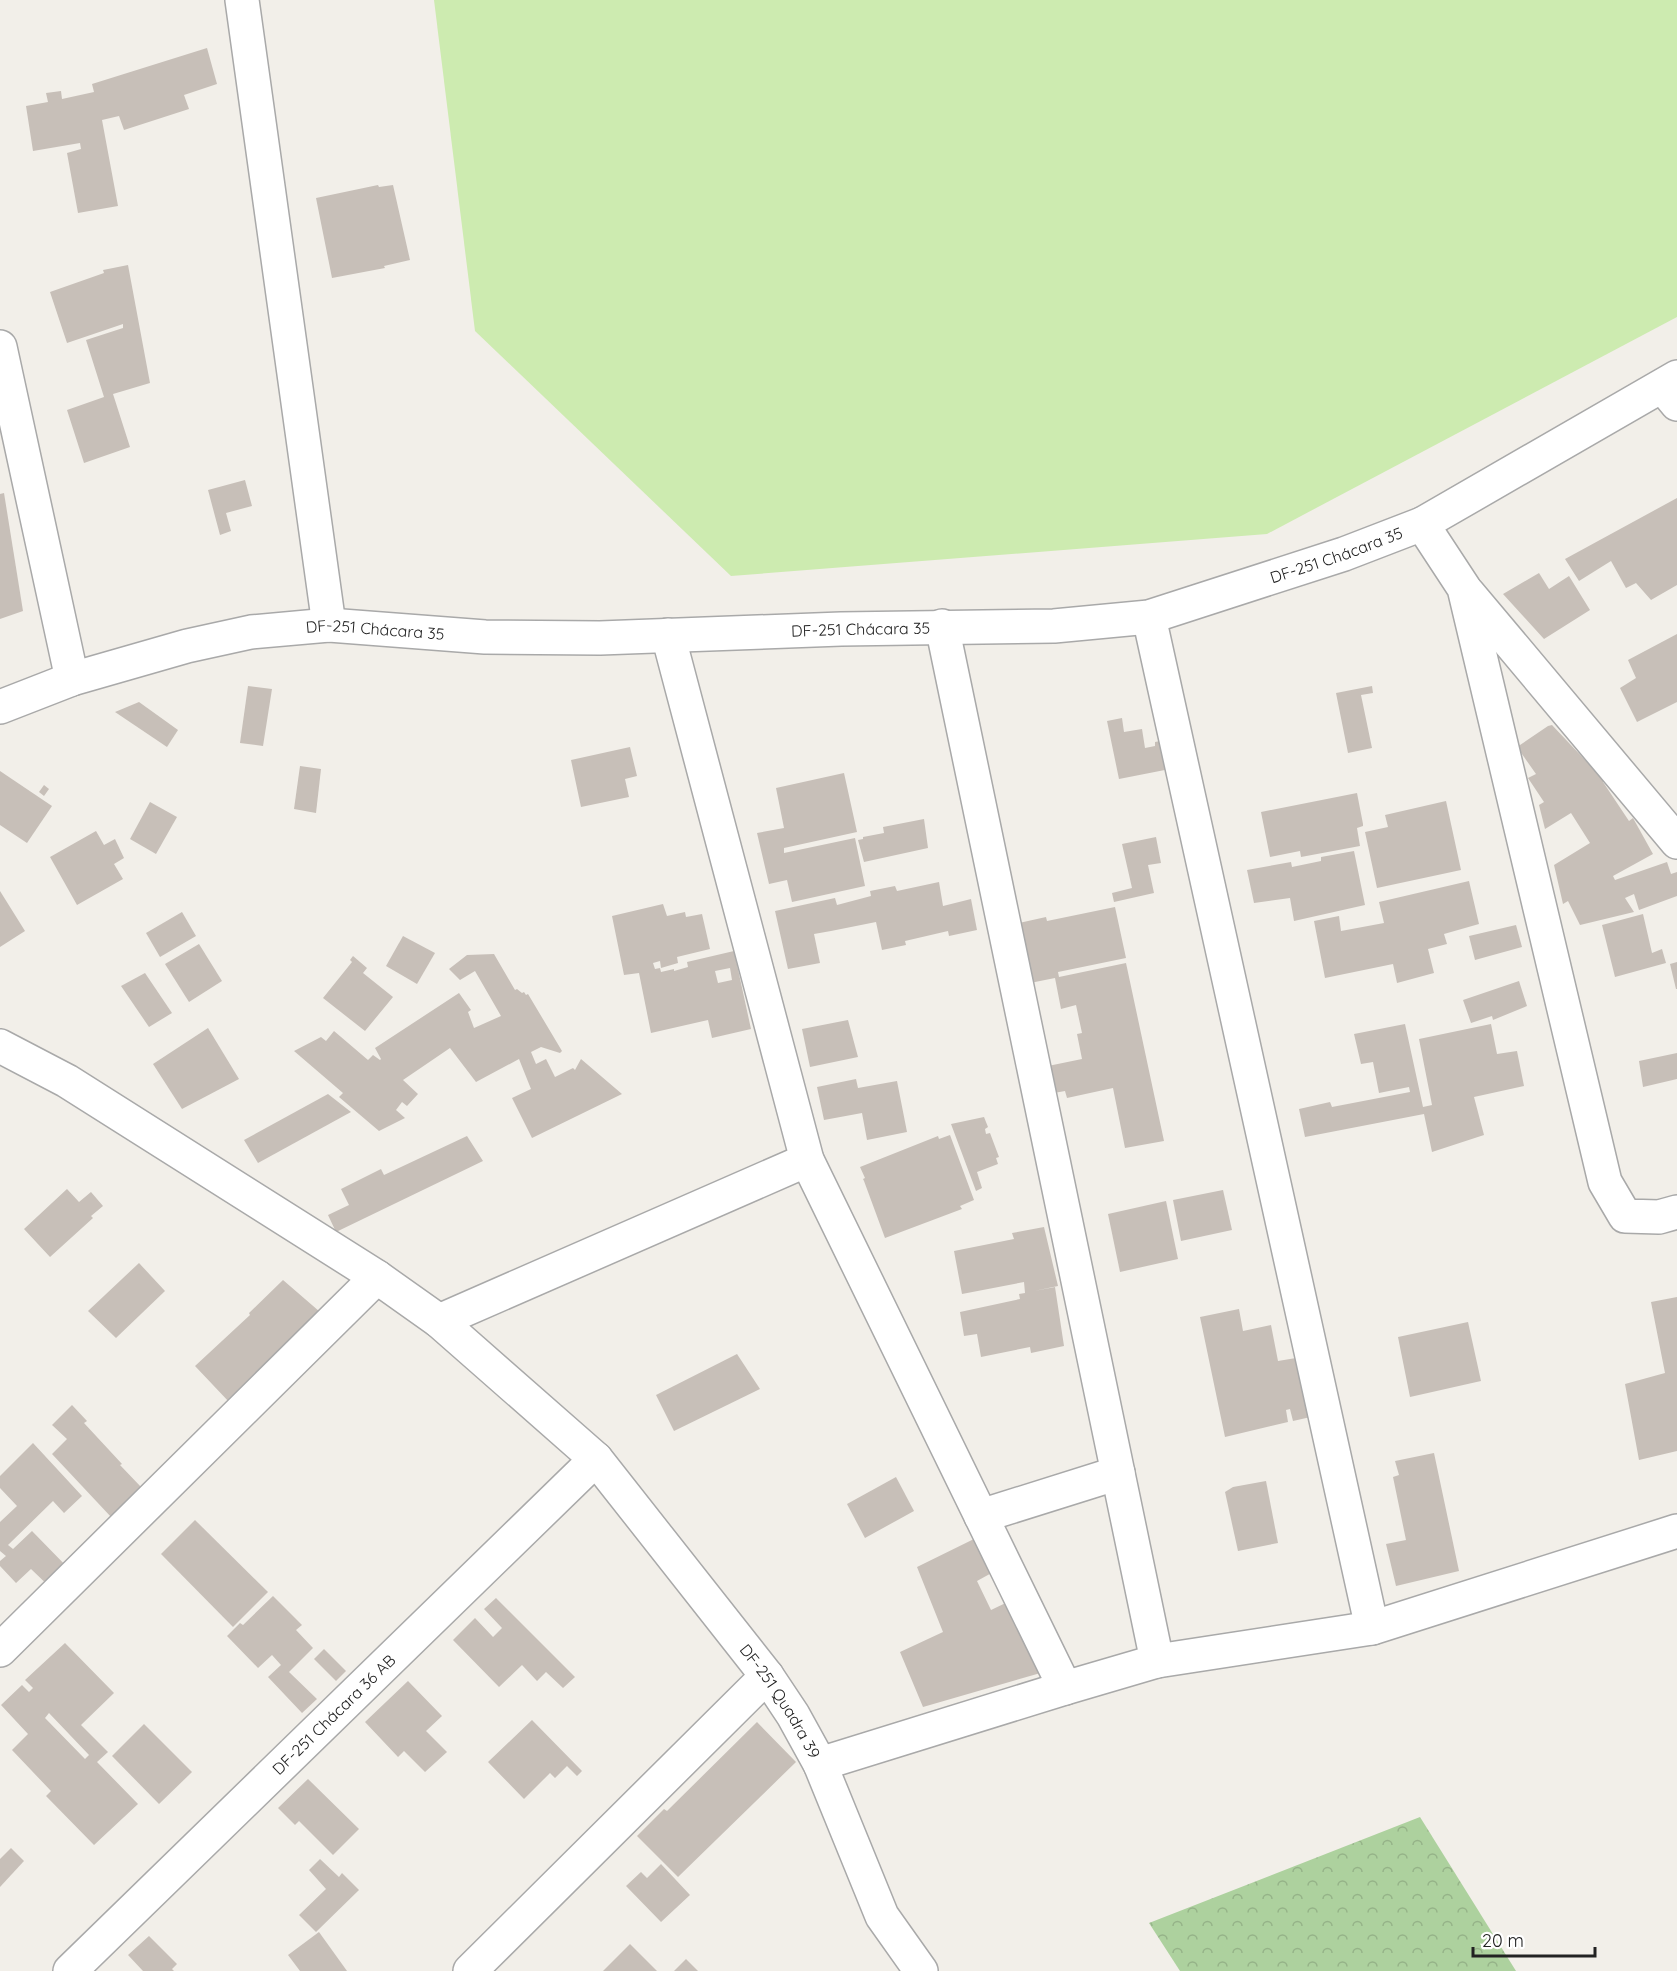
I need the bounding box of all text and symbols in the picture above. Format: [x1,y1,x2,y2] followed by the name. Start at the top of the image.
[1267,522,1405,587] street label: DF-251 Chácara 35
[305,615,445,644] street label: DF-251 Chácara 35
[791,618,930,641] street label: DF-251 Chácara 35
[735,1640,825,1762] street label: DF-251 Quadra 39
[268,1650,400,1779] street label: DF-251 Chácara 36 AB
[1473,1920,1594,1958] scale bar
[1482,1929,1524,1952] text: 20 m

